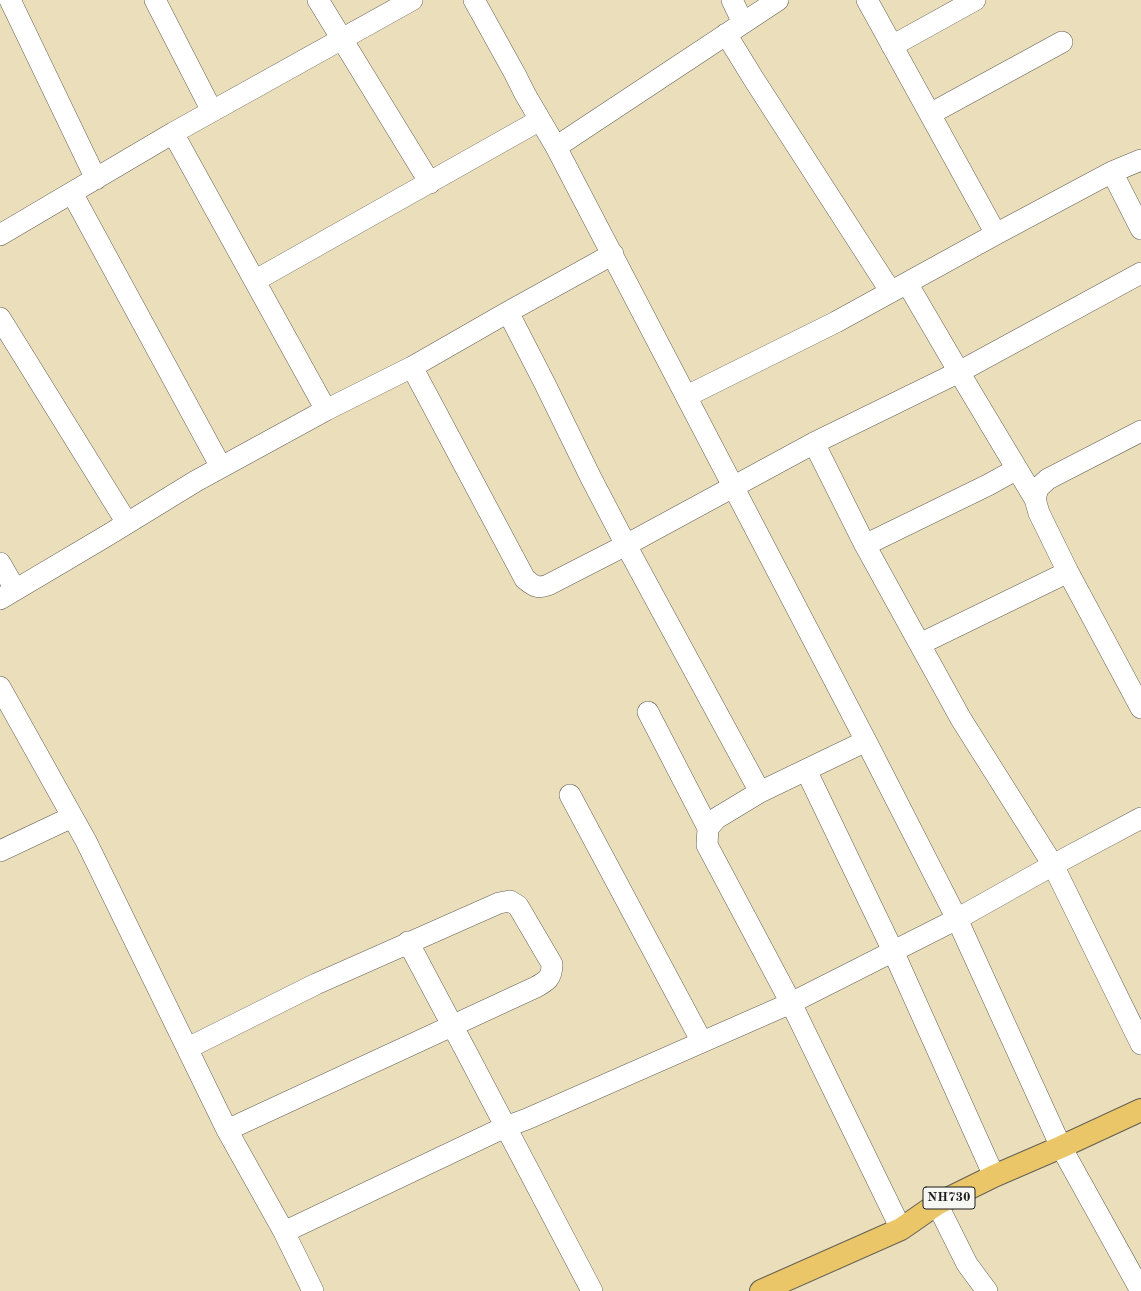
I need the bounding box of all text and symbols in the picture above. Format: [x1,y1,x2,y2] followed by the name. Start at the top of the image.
[923,1187,975,1209] road number: NH730

